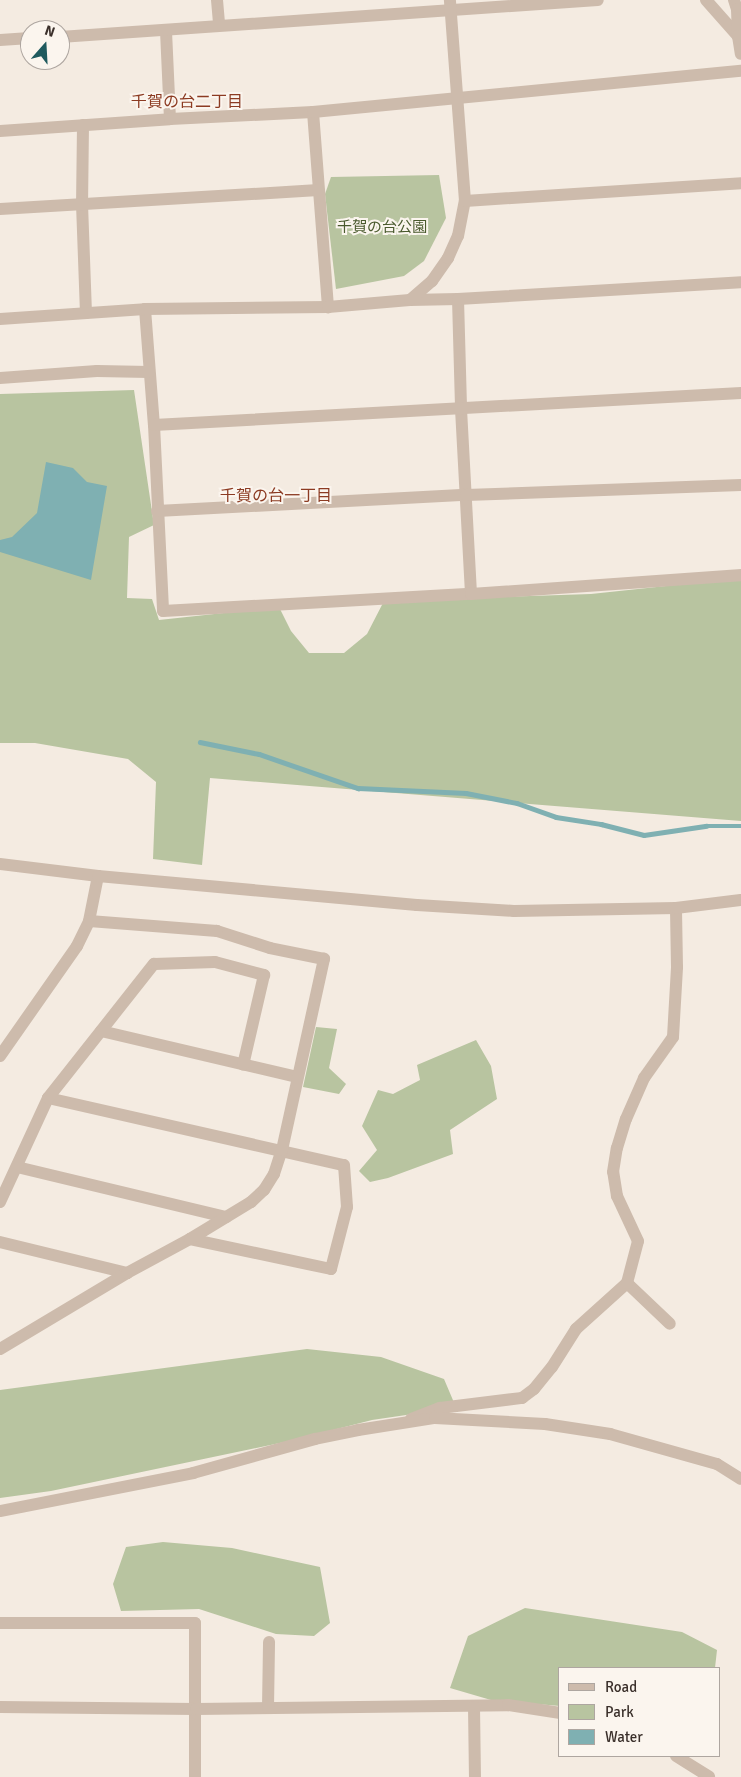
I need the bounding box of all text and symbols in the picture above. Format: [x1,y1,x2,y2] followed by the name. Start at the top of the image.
[20,20,70,70] north arrow
[42,22,57,41] text: N
[131,92,243,112] district label: 千賀の台二丁目
[337,219,427,237] park label: 千賀の台公園
[220,486,332,506] district label: 千賀の台一丁目
[558,1667,721,1757] legend
[605,1678,637,1696] text: Road
[605,1703,634,1721] text: Park
[605,1728,643,1746] text: Water

